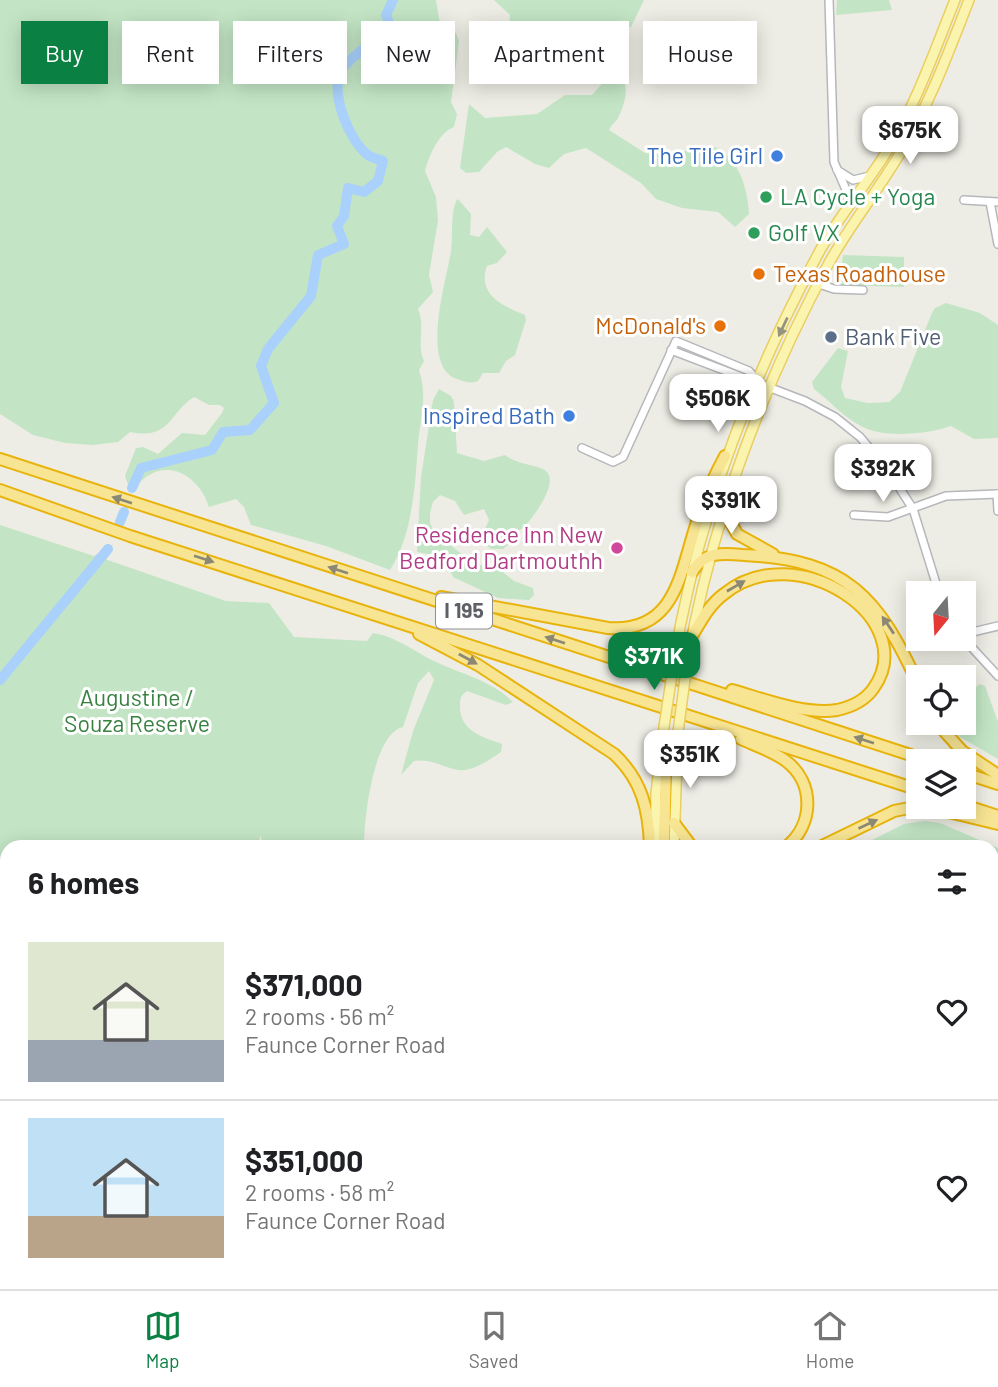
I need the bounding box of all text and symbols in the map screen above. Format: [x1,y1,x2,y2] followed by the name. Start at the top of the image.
[21,21,108,84] chip: Buy
[122,21,219,84] chip: Rent
[233,21,347,84] chip: Filters
[361,21,455,84] chip: New
[469,21,629,84] chip: Apartment
[643,21,757,84] chip: House
[861,106,959,166] pin: $675K
[878,115,942,143] text: $675K
[646,141,763,169] place label: The Tile Girl
[769,148,785,164] marker: The Tile Girl
[780,182,935,210] place label: LA Cycle + Yoga
[758,189,774,205] marker: LA Cycle + Yoga
[768,218,840,246] place label: Golf VX
[746,225,762,241] marker: Golf VX
[773,259,946,287] place label: Texas Roadhouse
[751,266,767,282] marker: Texas Roadhouse
[595,311,706,339] place label: McDonald's
[777,316,788,337] one-way arrow
[712,318,728,334] marker: McDonald's
[845,322,941,350] place label: Bank Five
[823,329,839,345] marker: Bank Five
[669,374,767,434] pin: $506K
[685,383,751,411] text: $506K
[423,401,555,429] place label: Inspired Bath
[561,408,577,424] marker: Inspired Bath
[834,444,932,504] pin: $392K
[850,453,916,481] text: $392K
[682,476,780,536] pin: $391K
[701,485,761,513] text: $391K
[111,494,132,505] one-way arrow
[399,520,603,574] place label: Residence Inn New Bedford Dartmouthh
[609,540,625,556] marker: Residence Inn New Bedford Dartmouthh
[193,555,214,565] one-way arrow
[328,565,349,575] one-way arrow
[726,580,746,592] one-way arrow
[906,581,976,651] north arrow
[906,581,976,819] map controls
[436,594,492,628] road number: I 195
[881,616,895,634] one-way arrow
[605,632,703,692] pin: $371K
[544,634,565,645] one-way arrow
[624,641,684,669] text: $371K
[458,653,478,665] one-way arrow
[906,665,976,735] button: locate
[64,683,210,737] park label: Augustine / Souza Reserve
[641,730,739,790] pin: $351K
[854,734,875,745] one-way arrow
[660,739,720,767] text: $351K
[906,749,976,819] button: layers
[858,818,878,829] one-way arrow
[933,863,971,901] icon: filters
[28,864,139,900] text: 6 homes
[245,966,363,1002] text: $371,000
[84,970,168,1054] icon: home
[933,993,971,1031] icon: heart
[245,1002,394,1030] text: 2 rooms · 56 m²
[245,1030,446,1058] text: Faunce Corner Road
[245,1142,363,1178] text: $351,000
[84,1146,168,1230] icon: home
[933,1169,971,1207] icon: heart
[245,1178,394,1206] text: 2 rooms · 58 m²
[245,1206,446,1234] text: Faunce Corner Road
[144,1307,182,1372] tab: Map
[469,1307,519,1372] tab: Saved
[806,1307,854,1372] tab: Home

